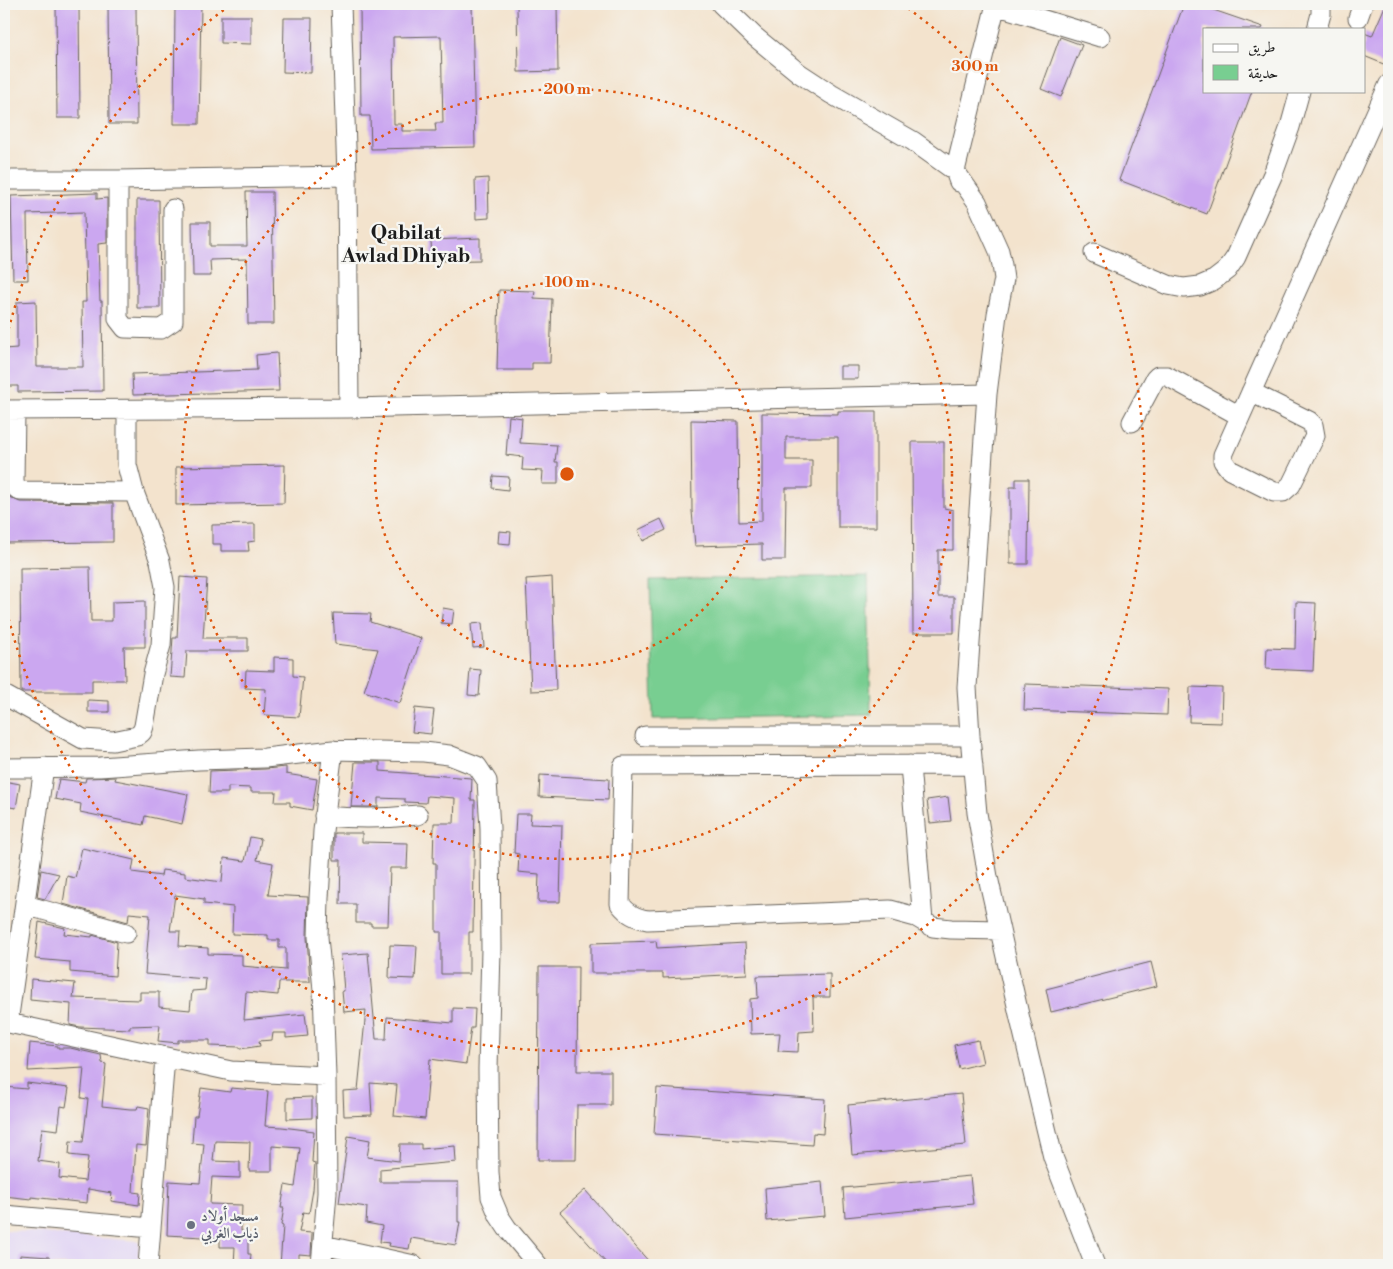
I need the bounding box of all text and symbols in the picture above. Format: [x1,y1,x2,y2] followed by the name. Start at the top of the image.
[1203,28,1366,92] legend
[1248,38,1275,57] text: طريق
[952,57,999,76] text: 300 m
[1248,64,1278,83] text: حديقة
[543,80,591,99] text: 200 m
[341,221,470,269] district label: Qabilat Awlad Dhiyab
[545,273,590,292] text: 100 m
[558,465,576,483] centre of rings
[200,1205,259,1245] place label: مسجد أولاد ذياب الغربي
[185,1219,197,1231] marker: مسجد أولاد ذياب الغربي

